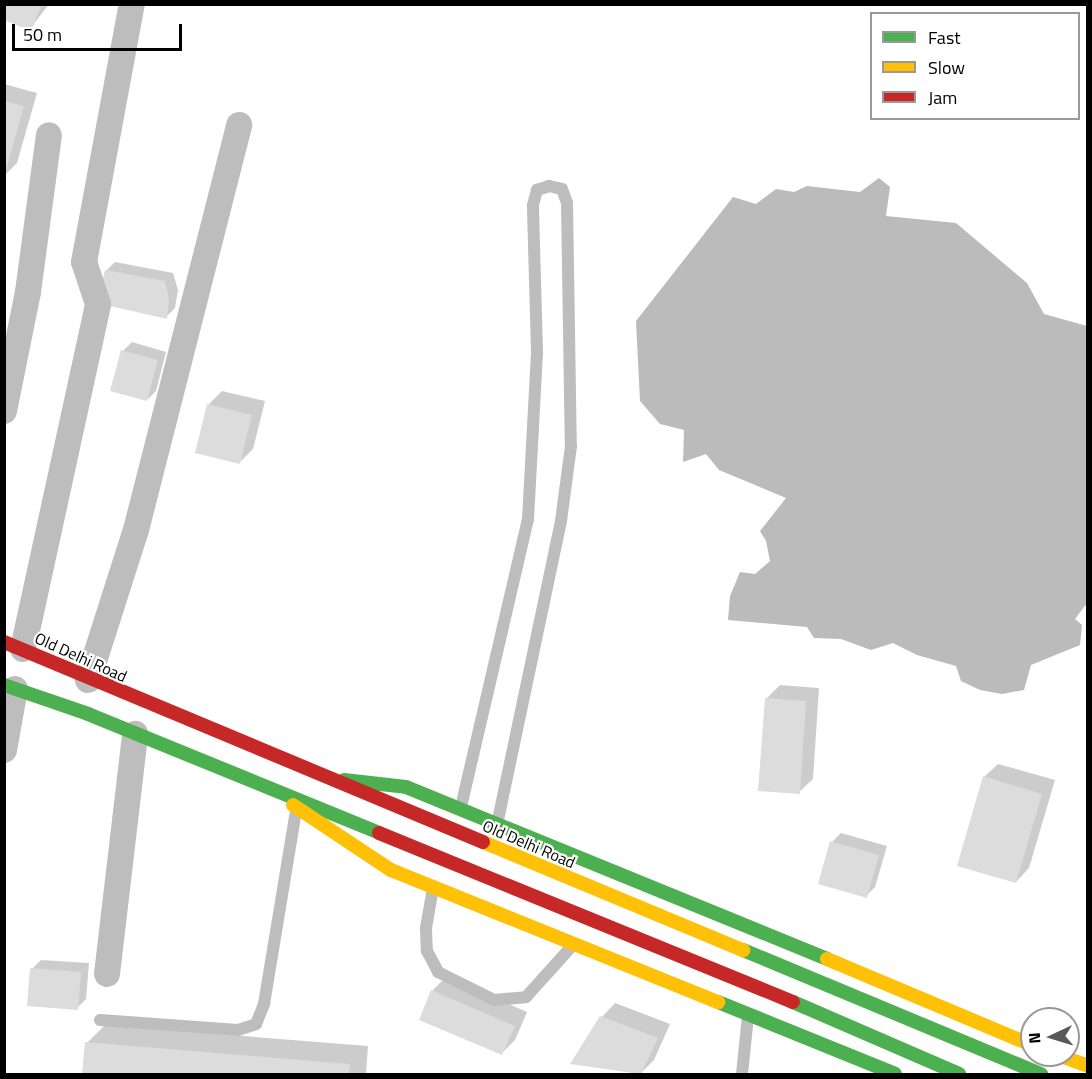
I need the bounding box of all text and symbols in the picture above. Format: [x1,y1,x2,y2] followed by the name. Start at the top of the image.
[15,12,184,50] scale bar
[870,12,1080,120] legend
[23,21,62,48] text: 50 m
[928,24,961,51] text: Fast
[928,54,965,81] text: Slow
[928,84,957,111] text: Jam
[32,628,130,686] street label: Old Delhi Road
[480,816,578,872] street label: Old Delhi Road
[1020,1007,1080,1067] north arrow
[1022,1032,1046,1044] text: N

